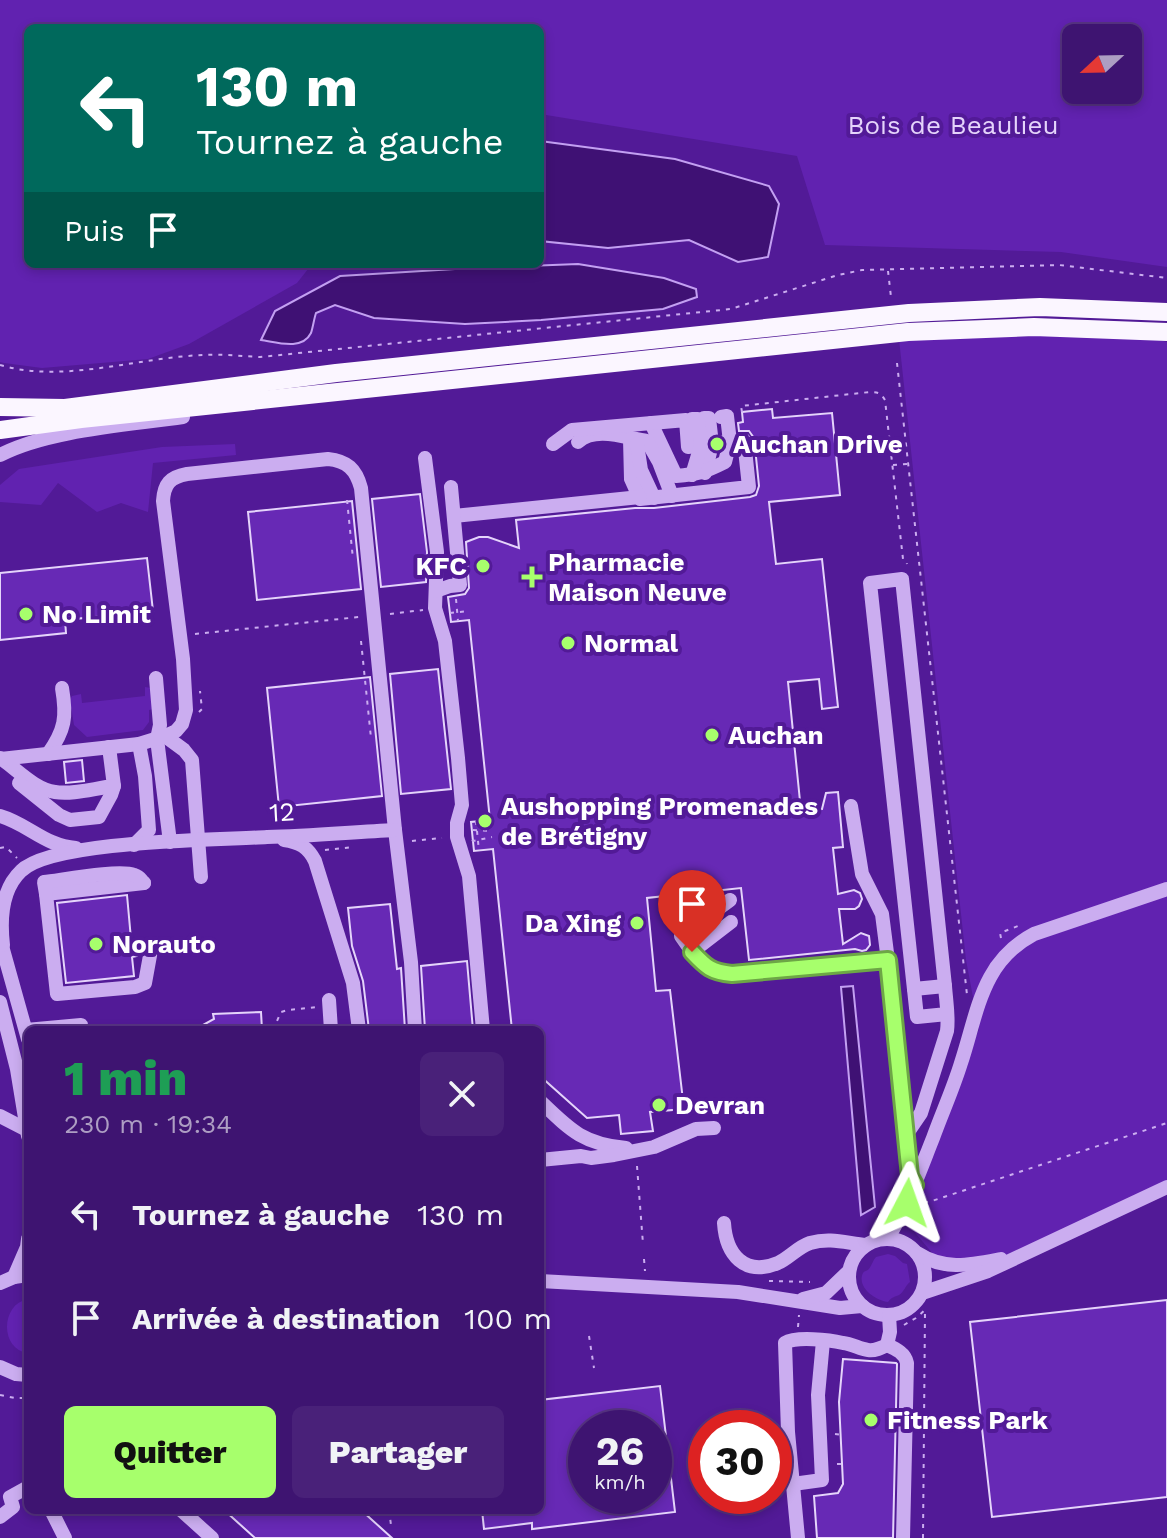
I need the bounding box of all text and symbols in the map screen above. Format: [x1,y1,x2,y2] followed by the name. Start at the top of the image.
[1062,24,1142,104] north arrow
[1062,24,1142,104] map controls
[196,54,358,120] text: 130 m
[64,56,168,160] icon: left
[848,110,1058,140] park label: Bois de Beaulieu
[196,121,504,163] text: Tournez à gauche
[141,208,185,252] icon: arrive
[64,213,125,248] text: Puis
[733,429,903,459] place label: Auchan Drive
[708,435,726,453] marker: Auchan Drive
[548,547,727,607] place label: Pharmacie Maison Neuve
[415,551,467,581] place label: KFC
[474,557,492,575] marker: KFC
[523,568,541,586] marker: Pharmacie Maison Neuve
[42,599,151,629] place label: No Limit
[17,605,35,623] marker: No Limit
[584,628,678,658] place label: Normal
[559,634,577,652] marker: Normal
[728,720,824,750] place label: Auchan
[703,726,721,744] marker: Auchan
[501,791,818,851] place label: Aushopping Promenades de Brétigny
[269,796,295,828] street label: 12
[476,812,494,830] marker: Aushopping Promenades de Brétigny
[658,870,726,952] pin
[670,882,714,926] icon: arrive
[525,908,621,938] place label: Da Xing
[628,914,646,932] marker: Da Xing
[112,929,216,959] place label: Norauto
[87,935,105,953] marker: Norauto
[64,1050,187,1107] text: 1 min
[420,1052,504,1136] button: close
[675,1090,765,1120] place label: Devran
[650,1096,668,1114] marker: Devran
[64,1109,232,1139] text: 230 m · 19:34
[865,1161,949,1245] position arrow
[64,1192,108,1236] icon: left
[132,1197,390,1232] text: Tournez à gauche
[417,1197,504,1232] text: 130 m
[64,1296,108,1340] icon: arrive
[132,1301,440,1336] text: Arrivée à destination
[464,1301,552,1336] text: 100 m
[887,1405,1049,1435] place label: Fitness Park
[64,1406,276,1498] button: Quitter
[292,1406,504,1498] button: Partager
[688,1410,792,1514] speed limit sign: 30
[862,1411,880,1429] marker: Fitness Park
[596,1428,644,1475] text: 26
[594,1470,646,1494] text: km/h

